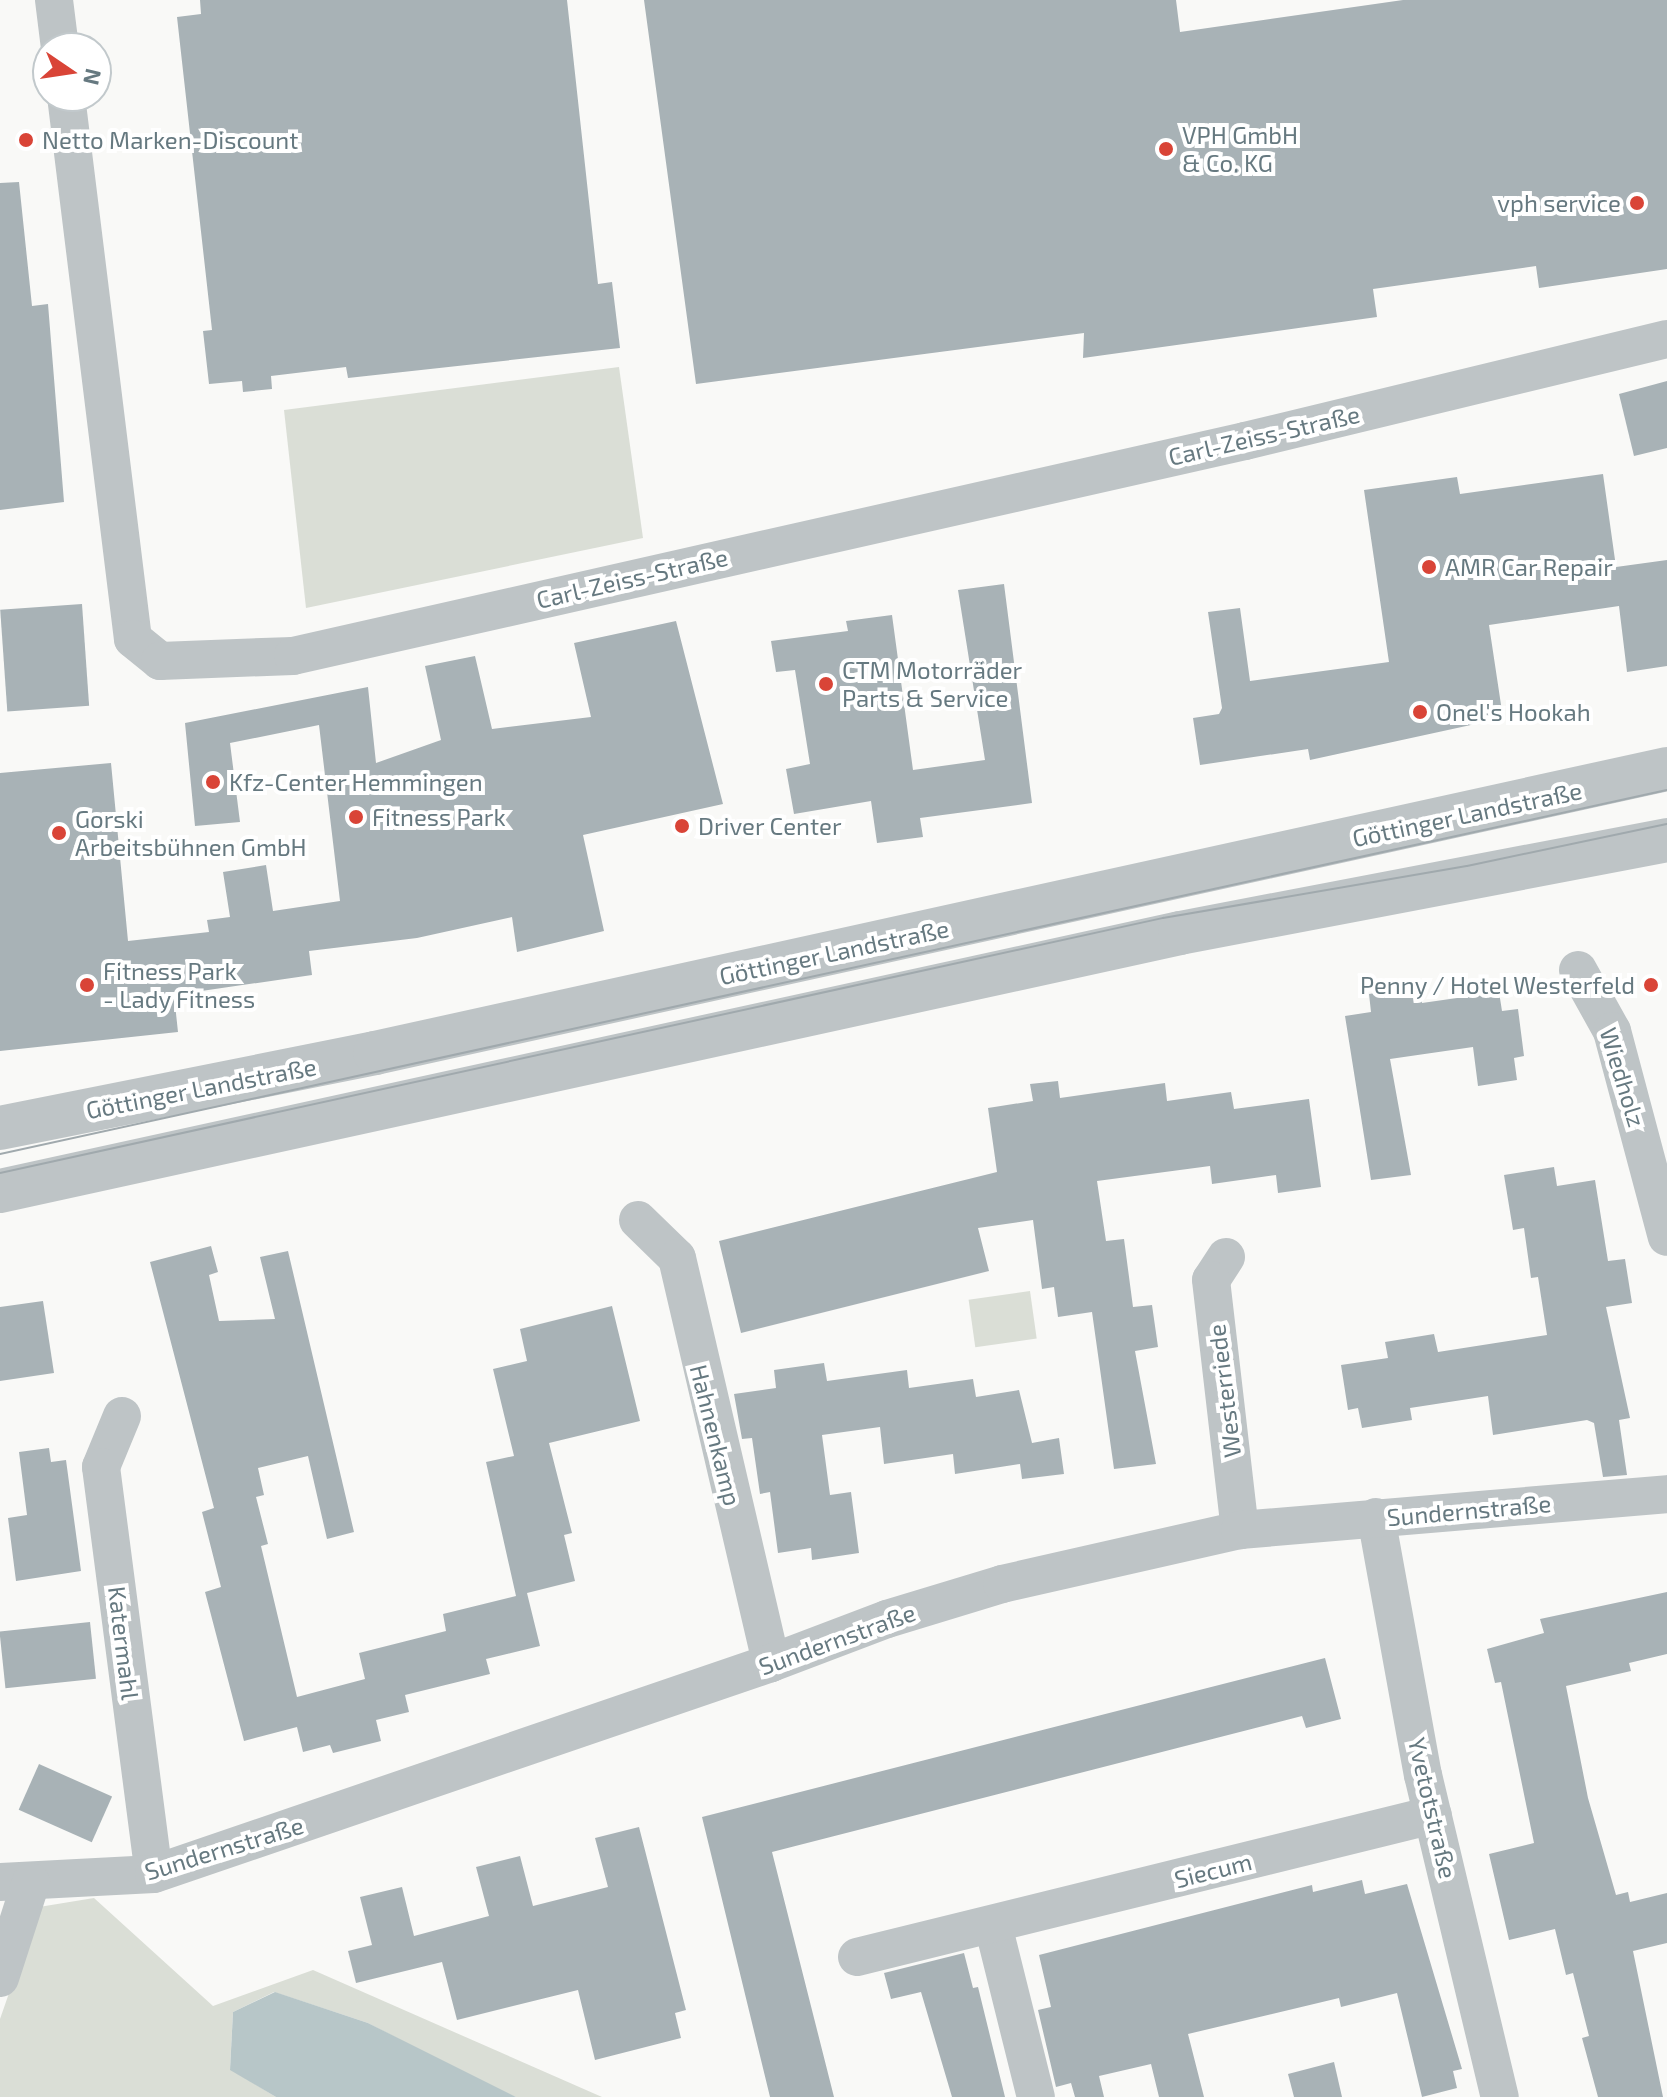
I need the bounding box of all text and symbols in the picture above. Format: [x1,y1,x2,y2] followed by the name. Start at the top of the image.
[32,32,112,112] north arrow
[79,66,108,88] text: N
[1182,121,1298,177] place label: VPH GmbH & Co. KG
[42,126,298,154] place label: Netto Marken-Discount
[17,131,35,149] marker: Netto Marken-Discount
[1157,140,1175,158] marker: VPH GmbH & Co. KG
[1497,189,1621,217] place label: vph service
[1628,194,1646,212] marker: vph service
[1166,399,1362,471] street label: Carl-Zeiss-Straße
[534,542,730,614] street label: Carl-Zeiss-Straße
[1445,553,1613,581] place label: AMR Car Repair
[1420,558,1438,576] marker: AMR Car Repair
[842,656,1022,712] place label: CTM Motorräder Parts & Service
[817,675,835,693] marker: CTM Motorräder Parts & Service
[1436,698,1591,726] place label: Onel's Hookah
[1411,703,1429,721] marker: Onel's Hookah
[229,768,483,796] place label: Kfz-Center Hemmingen
[204,773,222,791] marker: Kfz-Center Hemmingen
[1349,776,1585,852] street label: Göttinger Landstraße
[372,803,506,831] place label: Fitness Park
[75,805,307,861] place label: Gorski Arbeitsbühnen GmbH
[347,808,365,826] marker: Fitness Park
[698,812,842,840] place label: Driver Center
[673,817,691,835] marker: Driver Center
[50,824,68,842] marker: Gorski Arbeitsbühnen GmbH
[716,914,952,990] street label: Göttinger Landstraße
[103,957,256,1013] place label: Fitness Park - Lady Fitness
[1358,971,1635,999] place label: Penny / Hotel Westerfeld
[78,976,96,994] marker: Fitness Park - Lady Fitness
[1642,976,1660,994] marker: Penny / Hotel Westerfeld
[1594,1024,1652,1130] street label: Wiedholz
[83,1051,319,1125] street label: Göttinger Landstraße
[1202,1323,1246,1459] street label: Westerriede
[685,1362,747,1508] street label: Hahnenkamp
[1386,1488,1552,1532] street label: Sundernstraße
[103,1585,145,1701] street label: Katermahl
[755,1597,919,1681] street label: Sundernstraße
[1403,1735,1463,1881] street label: Yvetotstraße
[141,1810,307,1886] street label: Sundernstraße
[1171,1847,1255,1893] street label: Siecum

